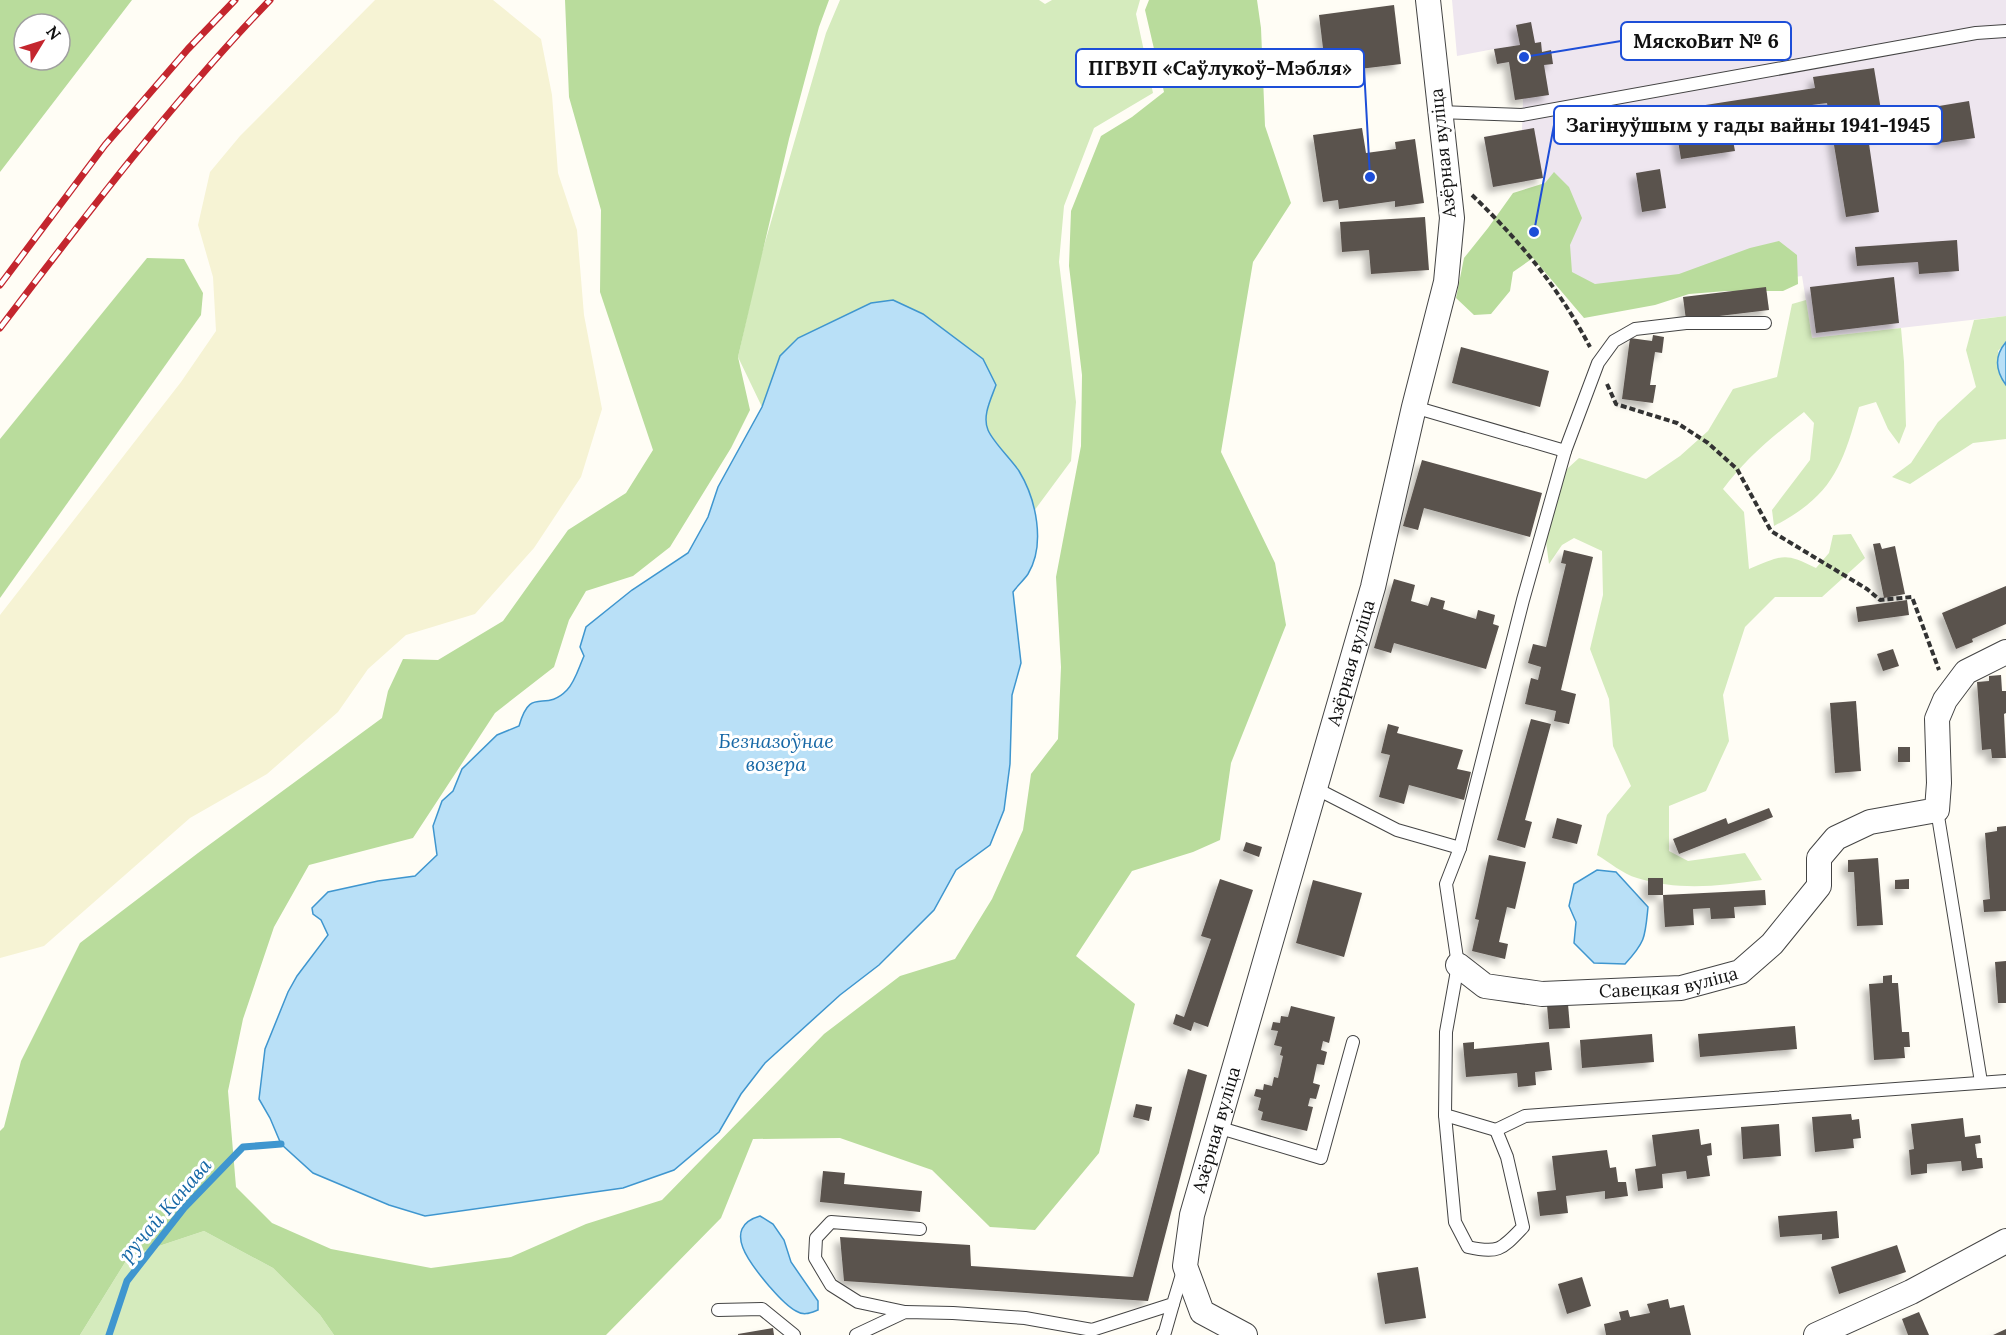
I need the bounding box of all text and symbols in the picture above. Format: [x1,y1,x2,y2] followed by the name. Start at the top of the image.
[12,12,72,72] north arrow
[42,22,66,44] text: N
[1621,22,1791,60] callout: МяскоВит № 6
[1633,28,1779,53] text: МяскоВит № 6
[1076,49,1364,87] callout: ПГВУП «Саўлукоў-Мэбля»
[1088,55,1352,80] text: ПГВУП «Саўлукоў-Мэбля»
[1424,87,1461,220] street label: Азёрная вуліца
[1554,106,1942,144] callout: Загінуўшым у гады вайны 1941-1945
[1566,112,1930,137] text: Загінуўшым у гады вайны 1941-1945
[1321,597,1380,729] street label: Азёрная вуліца
[718,728,834,776] water label: Безназоўнае возера
[1598,961,1740,1003] street label: Савецкая вуліца
[1187,1064,1245,1196] street label: Азёрная вуліца
[113,1153,216,1266] water label: ручай Канава

